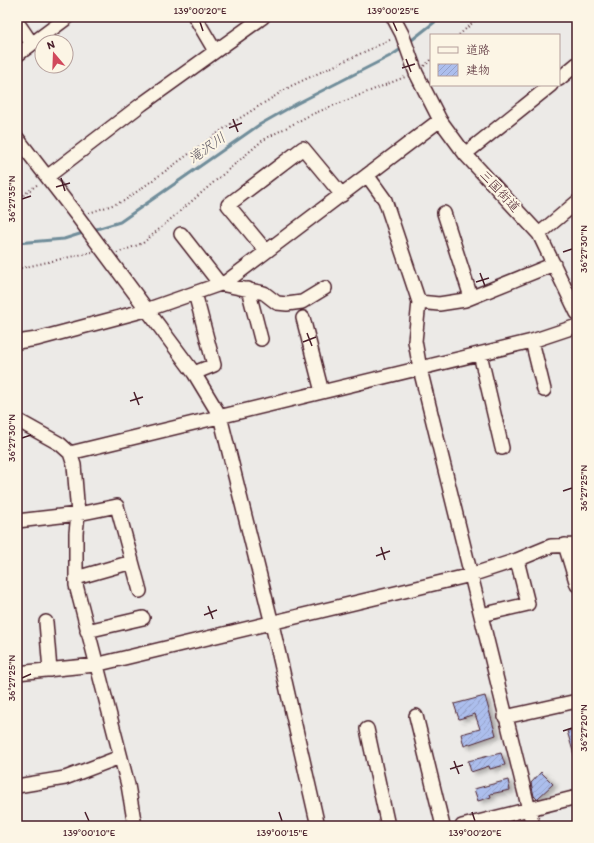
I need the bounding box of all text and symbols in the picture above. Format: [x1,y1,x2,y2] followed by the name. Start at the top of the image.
[173,4,227,17] text: 139°00'20"E
[367,4,420,17] text: 139°00'25"E
[34,34,74,74] north arrow
[430,34,560,86] legend
[45,38,57,52] text: N
[466,43,490,57] text: 道路
[466,63,490,77] text: 建物
[185,129,229,167] water label: 滝沢川
[477,167,523,215] street label: 三国街道
[5,175,18,222] text: 36°27'35"N
[577,225,590,273] text: 36°27'30"N
[5,414,18,462] text: 36°27'30"N
[577,464,590,511] text: 36°27'25"N
[5,654,18,701] text: 36°27'25"N
[577,704,590,752] text: 36°27'20"N
[63,826,116,839] text: 139°00'10"E
[256,826,308,839] text: 139°00'15"E
[448,826,502,839] text: 139°00'20"E

